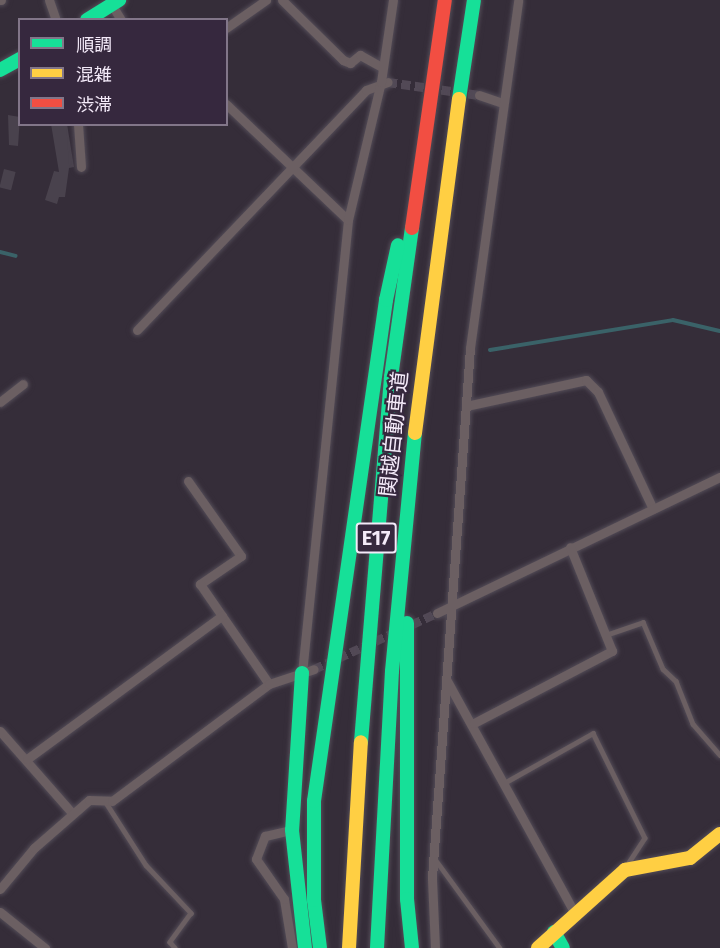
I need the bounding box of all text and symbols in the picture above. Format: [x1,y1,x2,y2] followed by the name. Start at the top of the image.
[18,18,228,126] legend
[76,34,112,56] text: 順調
[76,64,112,86] text: 混雑
[76,94,112,116] text: 渋滞
[375,370,413,498] street label: 関越自動車道
[355,521,397,555] road number: E17

